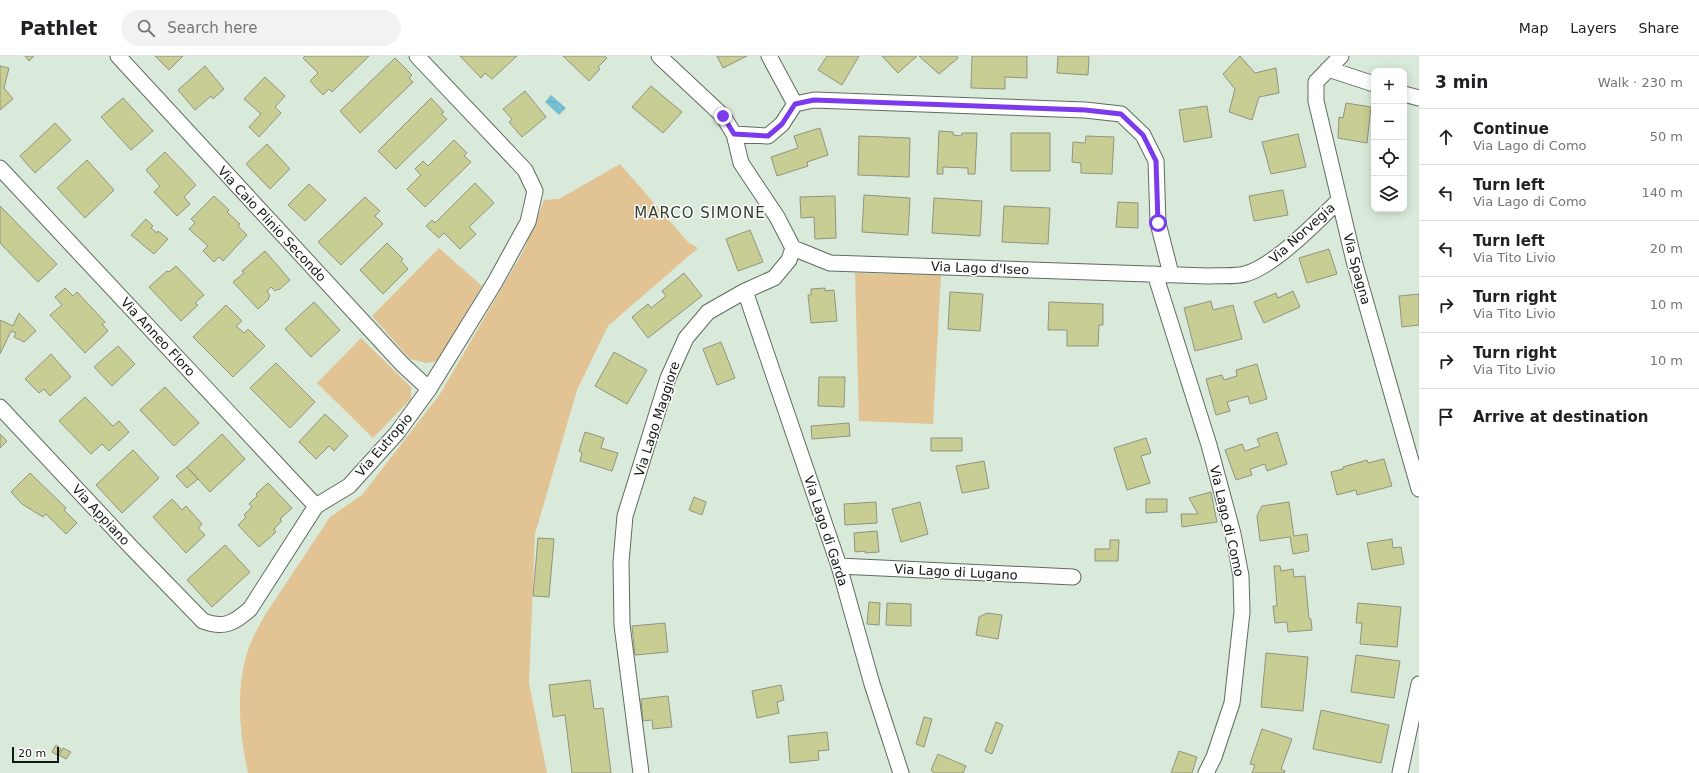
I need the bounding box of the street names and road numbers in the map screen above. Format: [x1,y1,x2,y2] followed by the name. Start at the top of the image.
[215,163,329,285] street label: Via Caio Plinio Secondo
[1266,200,1338,266] street label: Via Norvegia
[1340,232,1374,306] street label: Via Spagna
[931,259,1029,277] street label: Via Lago d'Iseo
[118,295,198,379] street label: Via Anneo Floro
[631,360,683,478] street label: Via Lago Maggiore
[353,410,416,480] street label: Via Eutropio
[1207,464,1247,578] street label: Via Lago di Como
[801,474,851,588] street label: Via Lago di Garda
[69,482,133,548] street label: Via Appiano
[894,561,1018,583] street label: Via Lago di Lugano

